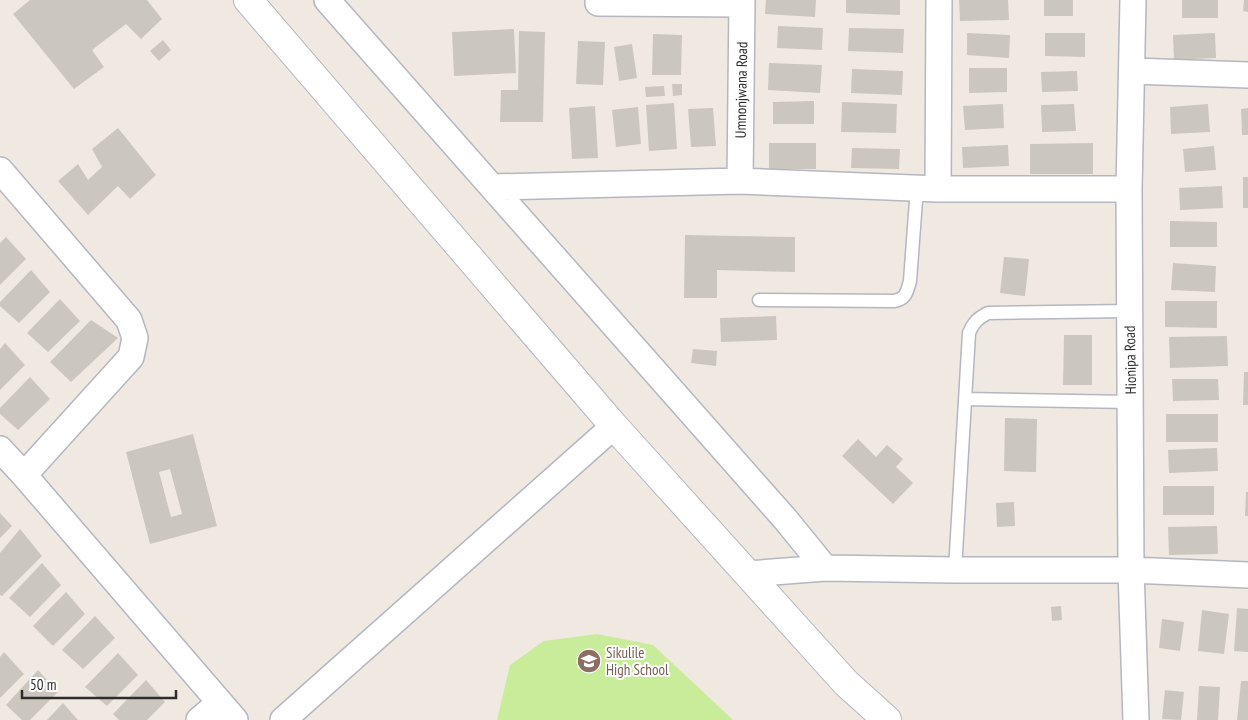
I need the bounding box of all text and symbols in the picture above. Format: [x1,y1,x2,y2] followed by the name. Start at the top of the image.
[731,42,751,138] street label: Umnonjwana Road
[1120,325,1140,395] street label: Hionipa Road
[606,643,669,679] place label: Sikulile High School
[576,648,602,674] school or university icon: Sikulile High School
[22,668,176,700] scale bar
[30,675,56,694] text: 50 m

